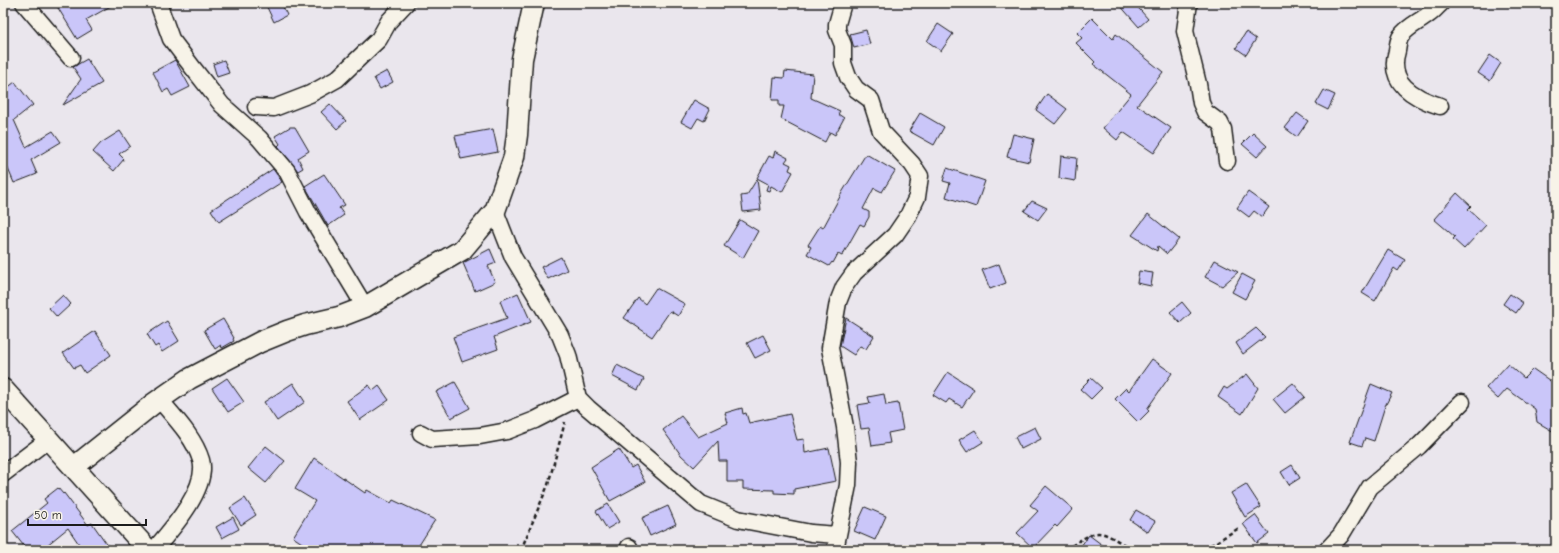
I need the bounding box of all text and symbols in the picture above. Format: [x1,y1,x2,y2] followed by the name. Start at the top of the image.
[28,501,146,527] scale bar
[34,508,62,522] text: 50 m

